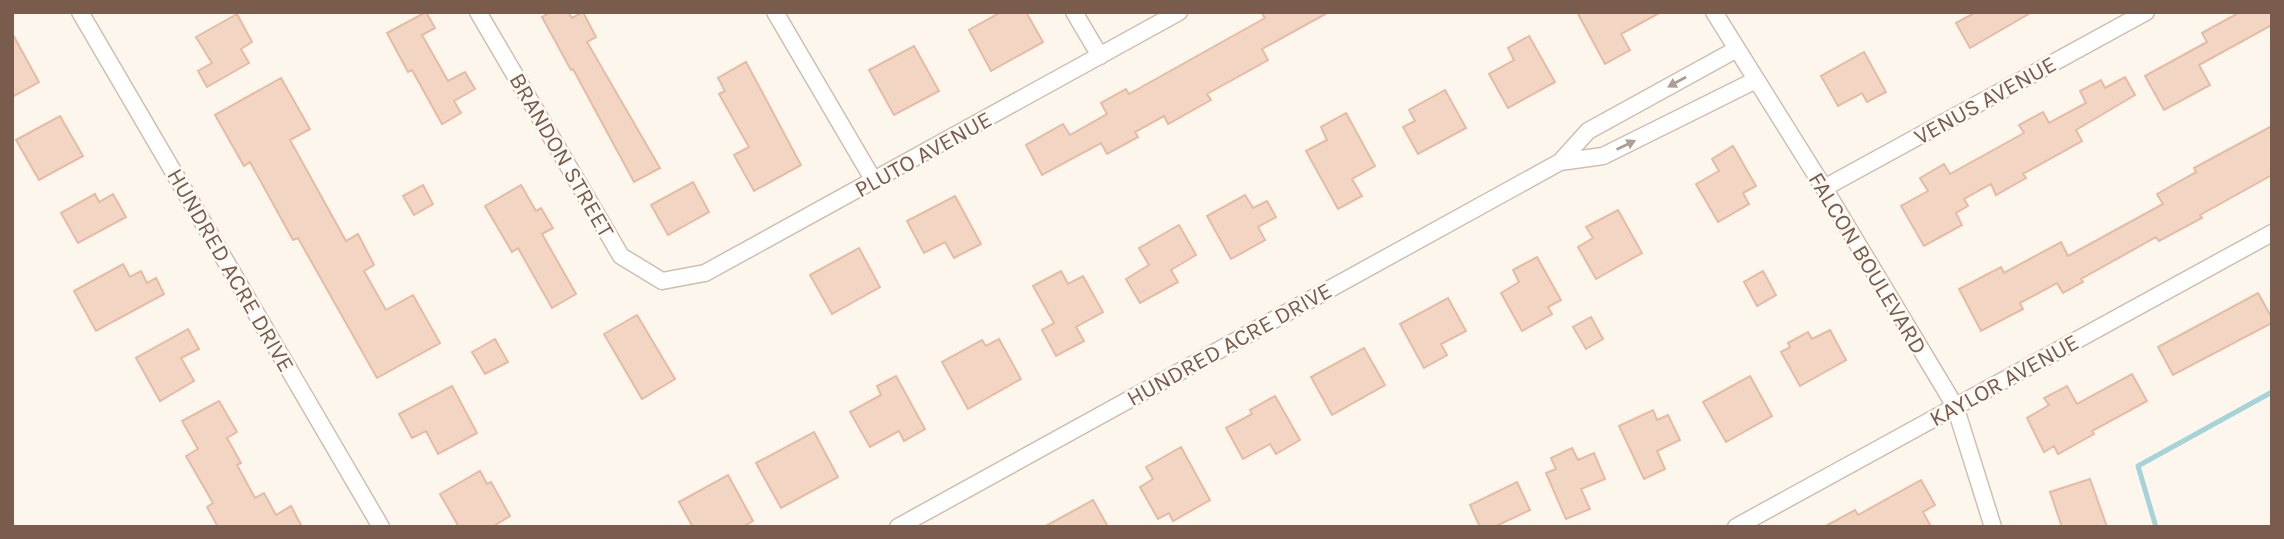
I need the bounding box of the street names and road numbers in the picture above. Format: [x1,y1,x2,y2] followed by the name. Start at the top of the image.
[1910,50,2061,151] street label: VENUS AVENUE
[504,68,620,243] street label: BRANDON STREET
[850,106,996,203] street label: PLUTO AVENUE
[161,164,300,377] street label: HUNDRED ACRE DRIVE
[1803,167,1933,359] street label: FALCON BOULEVARD
[1122,277,1337,412] street label: HUNDRED ACRE DRIVE
[1925,328,2084,433] street label: KAYLOR AVENUE

